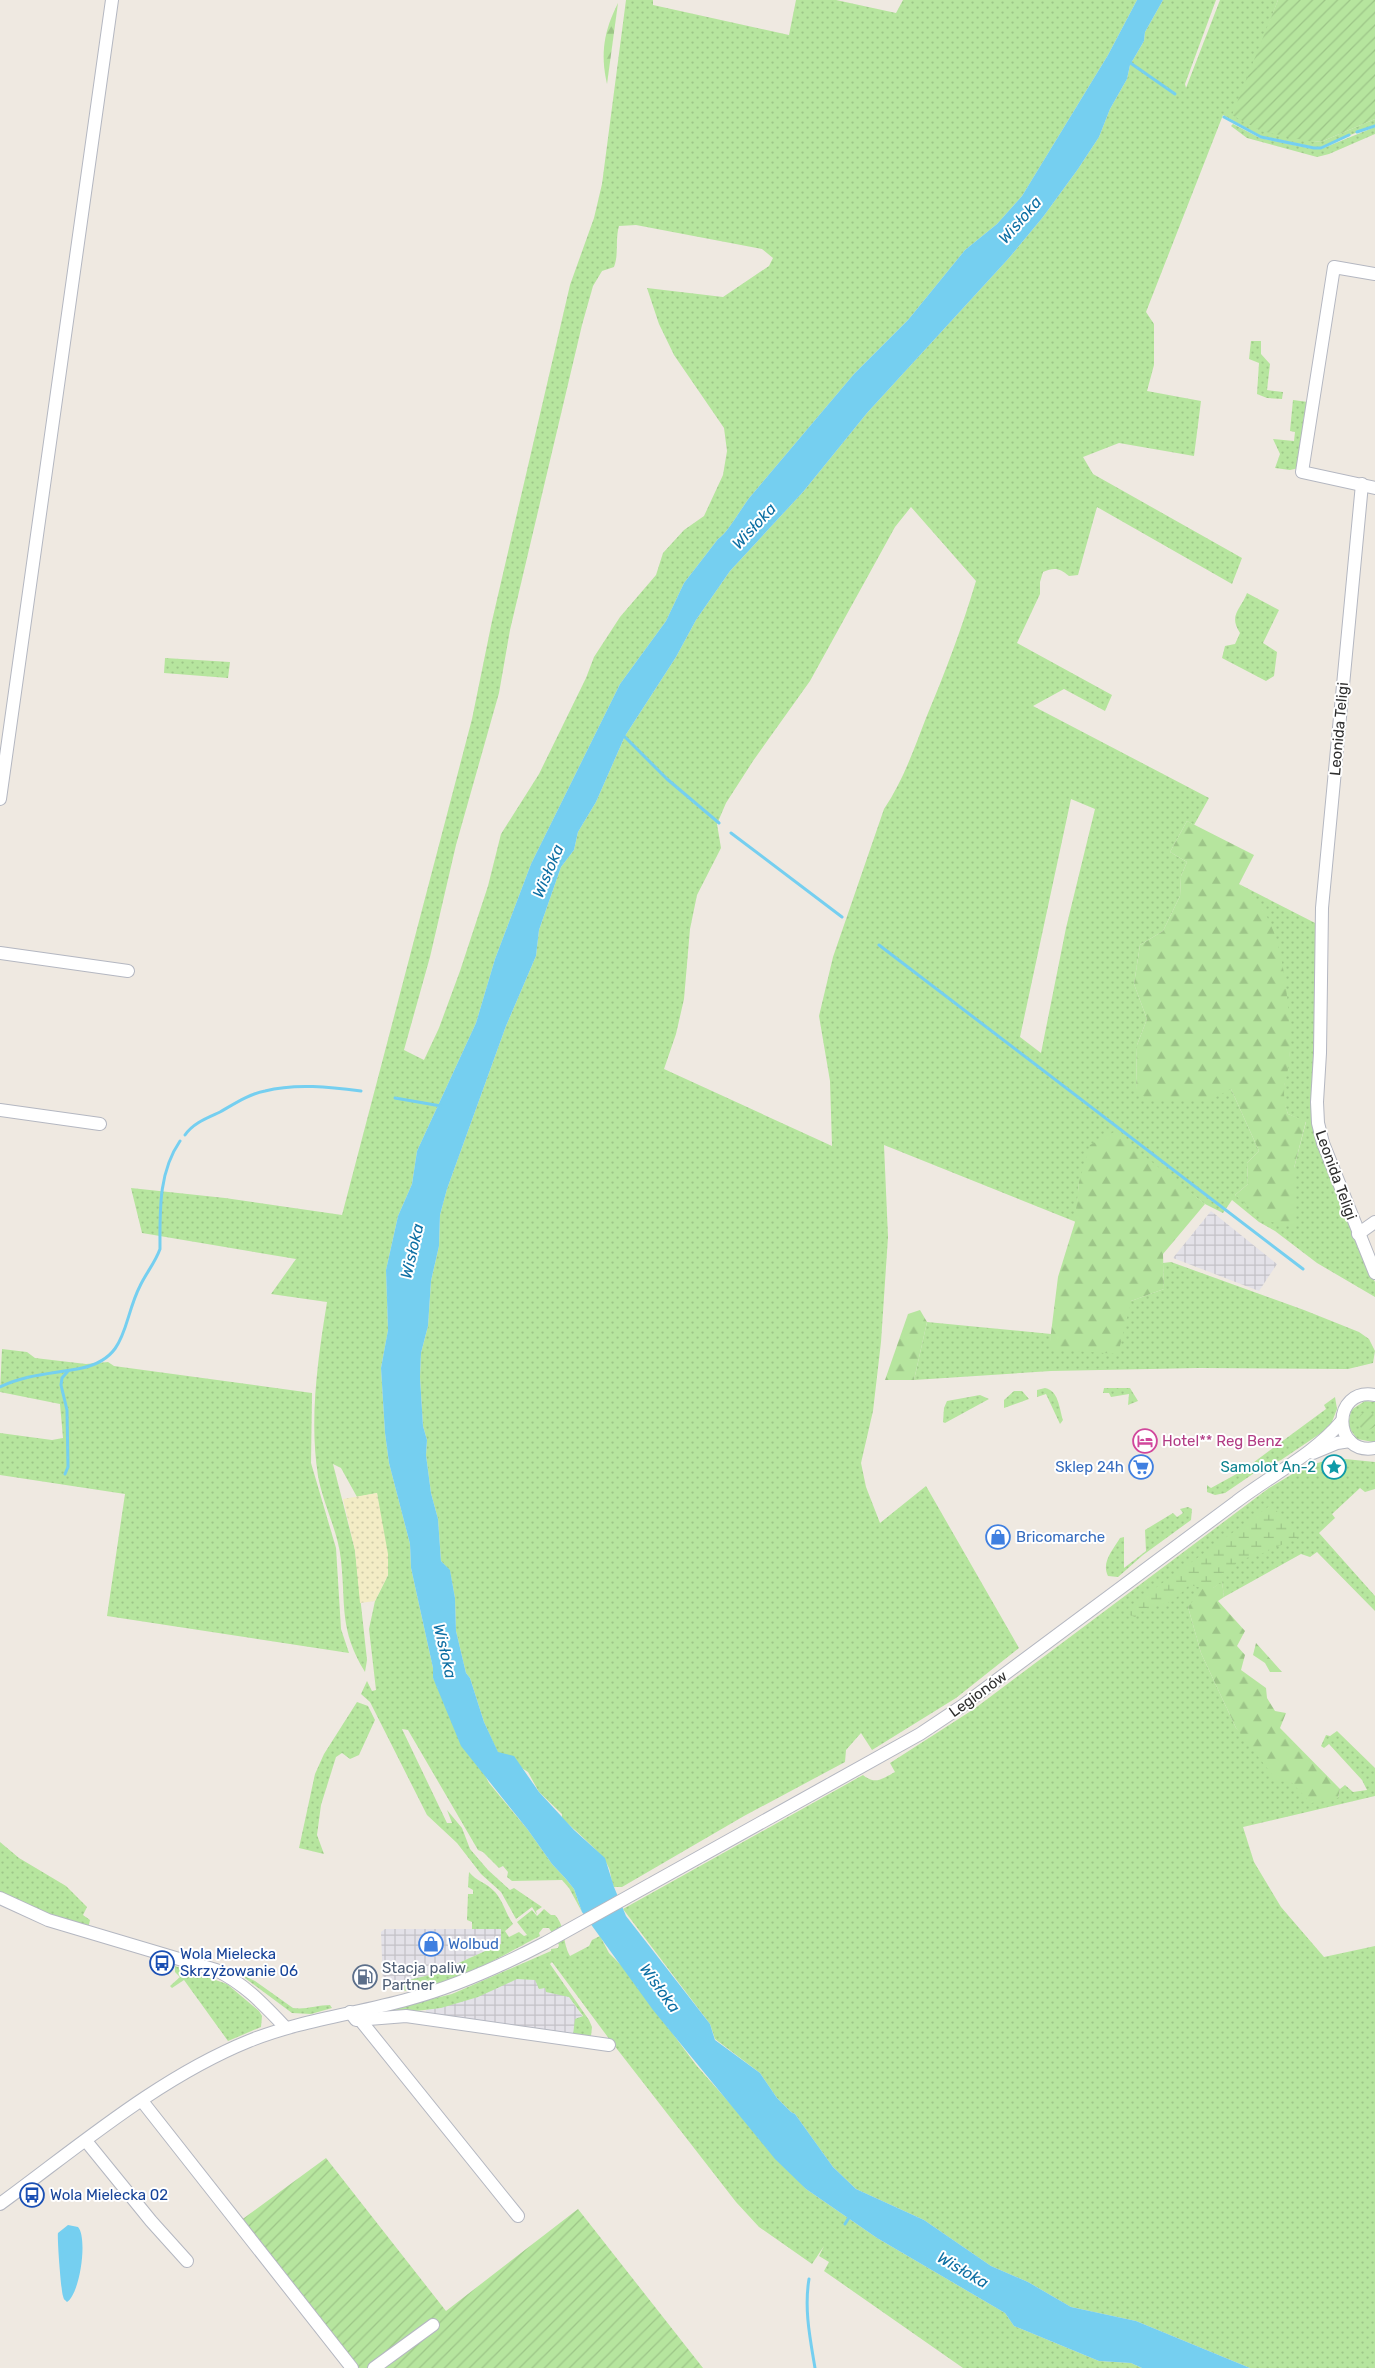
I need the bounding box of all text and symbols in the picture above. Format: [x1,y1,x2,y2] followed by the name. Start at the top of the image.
[994,193,1046,247] water label: Wisłoka
[728,499,780,553] water label: Wisłoka
[1326,681,1352,777] street label: Leonida Teligi
[528,842,568,900] water label: Wisłoka
[1311,1128,1361,1222] street label: Leonida Teligi
[396,1222,428,1280] water label: Wisłoka
[1132,1428,1158,1454] hotel icon: Hotel** Reg Benz
[1162,1432,1282,1450] place label: Hotel** Reg Benz
[1128,1454,1154,1480] supermarket icon: Sklep 24h
[1321,1454,1347,1480] place icon: Samolot An-2
[1055,1458,1124,1476] place label: Sklep 24h
[1221,1458,1316,1476] place label: Samolot An-2
[985,1524,1011,1550] shop icon: Bricomarche
[1016,1528,1105,1546] place label: Bricomarche
[429,1622,461,1680] water label: Wisłoka
[945,1667,1011,1721] street label: Legionów
[418,1931,444,1957] shop icon: Wolbud
[448,1935,499,1953] place label: Wolbud
[180,1945,298,1980] place label: Wola Mielecka Skrzyżowanie 06
[149,1950,175,1976] bus stop icon: Wola Mielecka Skrzyżowanie 06
[382,1959,466,1994] place label: Stacja paliw Partner
[636,1960,684,2016] water label: Wisłoka
[352,1964,378,1990] fuel station icon: Stacja paliw Partner
[19,2182,45,2208] bus stop icon: Wola Mielecka 02
[50,2186,168,2204] place label: Wola Mielecka 02
[934,2248,992,2292] water label: Wisłoka

